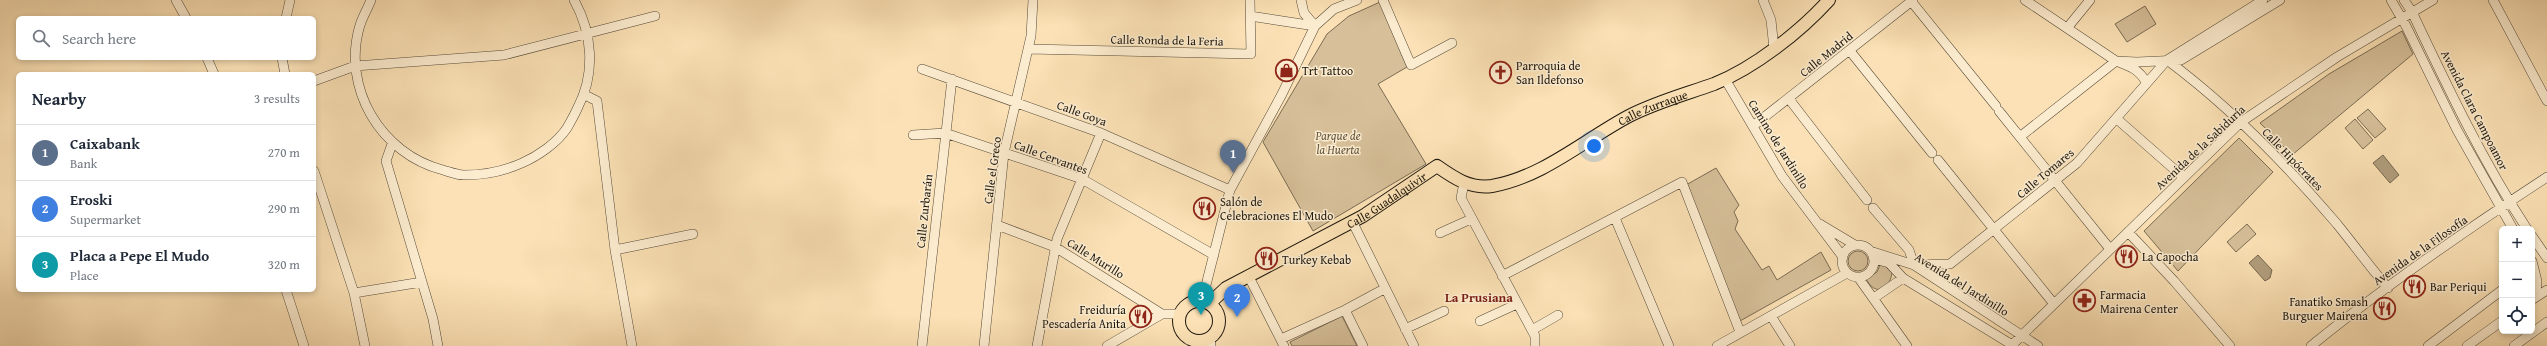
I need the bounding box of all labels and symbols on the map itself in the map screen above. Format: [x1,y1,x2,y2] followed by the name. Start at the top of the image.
[1796,27,1857,81] street label: Calle Madrid
[1110,31,1224,49] street label: Calle Ronda de la Feria
[2437,47,2513,173] street label: Avenida Clara Campoamor
[1274,57,1300,83] shop icon: Trt Tattoo
[1516,57,1584,88] place label: Parroquia de San Ildefonso
[1488,59,1514,85] church icon: Parroquia de San Ildefonso
[1302,62,1353,79] place label: Trt Tattoo
[1614,85,1690,129] street label: Calle Zurraque
[1055,96,1110,130] street label: Calle Goya
[1745,96,1813,192] street label: Camino de Jardinillo
[2151,101,2249,193] street label: Avenida de la Sabiduría
[2259,124,2328,194] street label: Calle Hipócrates
[1314,127,1361,158] park label: Parque de la Huerta
[979,135,1005,205] street label: Calle el Greco
[1012,136,1090,178] street label: Calle Cervantes
[1584,136,1604,156] your location
[1220,140,1246,173] pin: 1
[2013,144,2078,202] street label: Calle Tomares
[1343,167,1430,232] street label: Calle Guadalquivir
[912,173,936,249] street label: Calle Zurbarán
[1220,193,1333,224] place label: Salón de Celebraciones El Mudo
[1192,195,1218,221] restaurant icon: Salón de Celebraciones El Mudo
[2369,211,2471,289] street label: Avenida de la Filosofía
[1064,234,1128,282] street label: Calle Murillo
[2113,243,2139,269] restaurant icon: La Capocha
[1253,246,1279,272] restaurant icon: Turkey Kebab
[1912,248,2012,320] street label: Avenida del Jardinillo
[2142,248,2199,265] place label: La Capocha
[1282,251,1351,268] place label: Turkey Kebab
[2401,273,2427,299] restaurant icon: Bar Periqui
[2430,278,2487,295] place label: Bar Periqui
[1188,282,1214,315] pin: 3
[1224,284,1250,317] pin: 2
[2100,286,2178,317] place label: Farmacia Mairena Center
[1445,288,1513,307] district label: La Prusiana
[2072,288,2098,314] pharmacy icon: Farmacia Mairena Center
[2282,293,2368,324] place label: Fanatiko Smash Burguer Mairena
[2371,295,2397,321] restaurant icon: Fanatiko Smash Burguer Mairena
[1042,301,1126,332] place label: Freiduría Pescadería Anita
[1128,303,1154,329] restaurant icon: Freiduría Pescadería Anita

